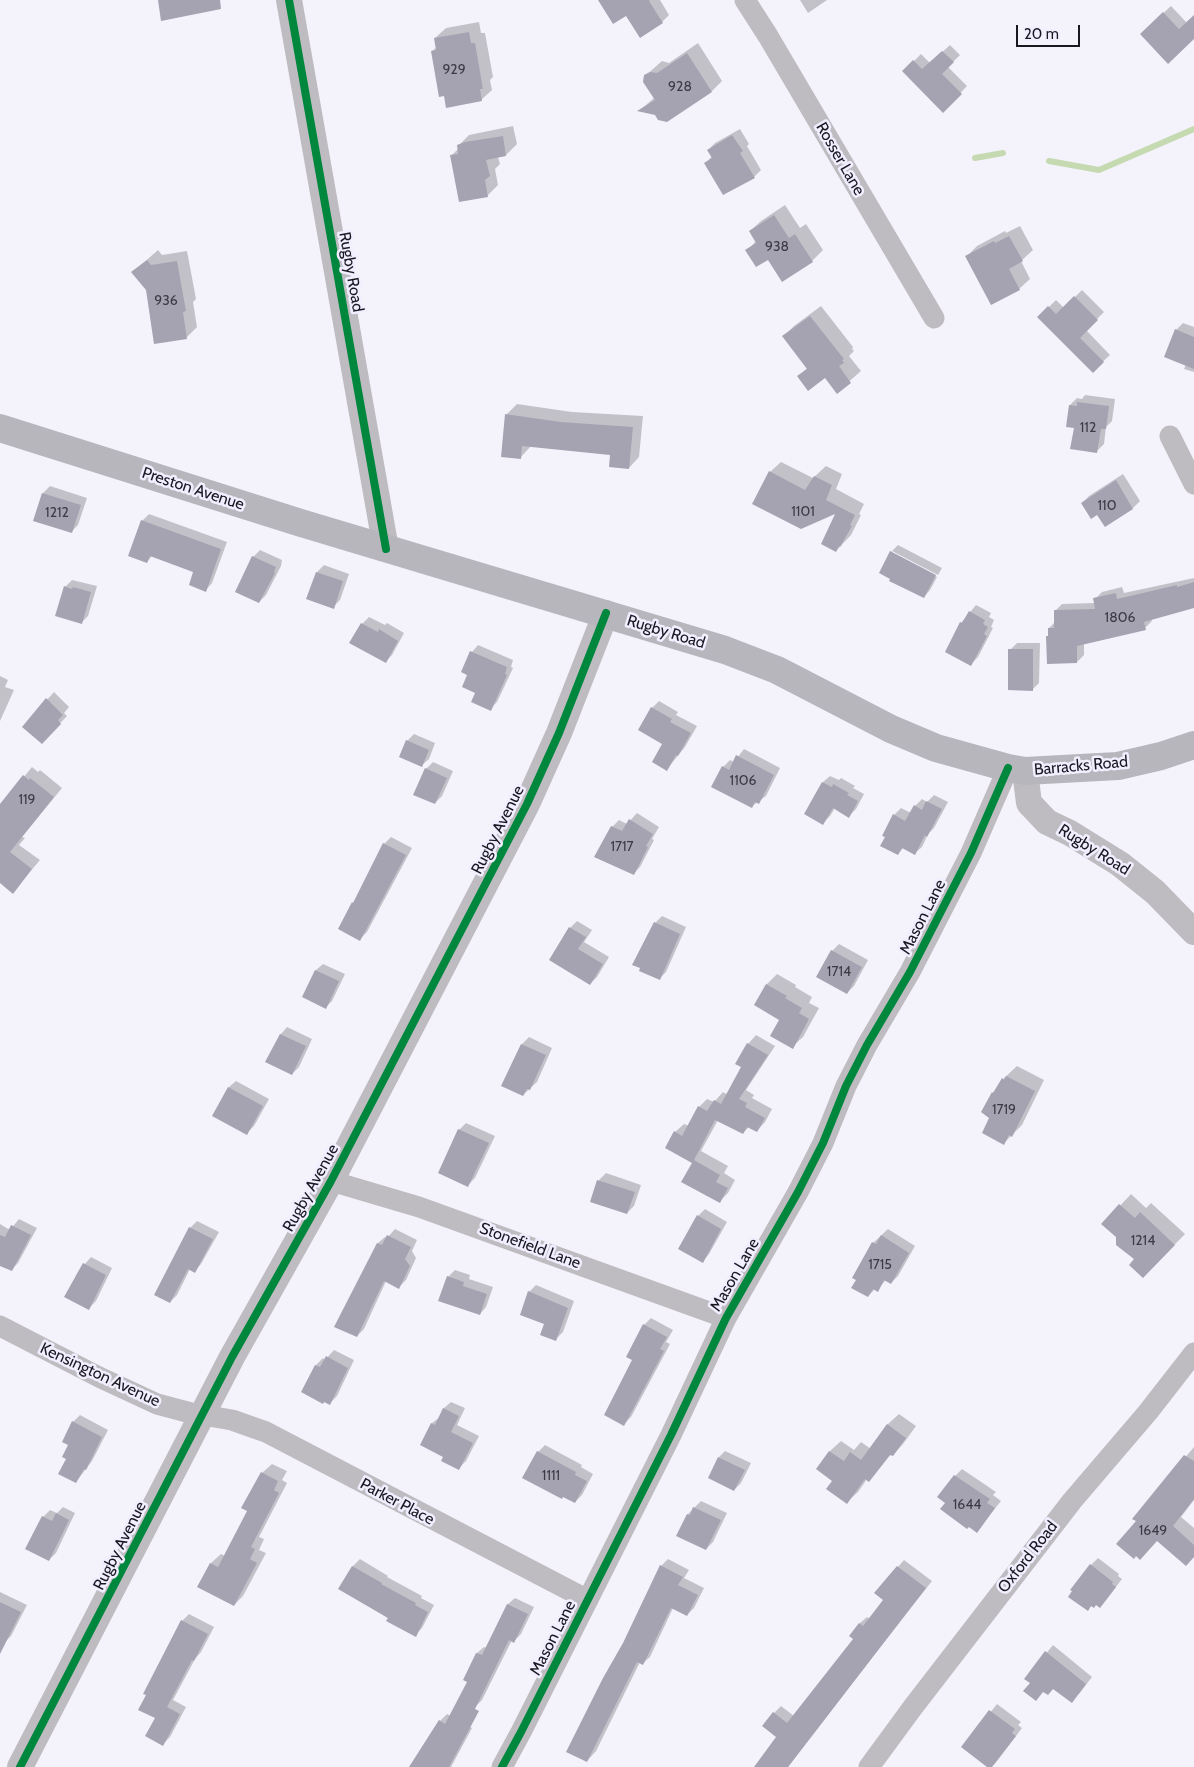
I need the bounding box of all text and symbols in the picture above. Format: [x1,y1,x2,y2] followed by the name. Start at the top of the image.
[1019,15,1083,47] scale bar
[1024,25,1059,43] text: 20 m
[442,62,466,78] house number: 929
[668,79,692,95] house number: 928
[811,119,869,199] street label: Rosser Lane
[335,230,367,314] street label: Rugby Road
[765,239,789,255] house number: 938
[154,293,178,309] house number: 936
[1080,420,1096,436] house number: 112
[140,463,246,515] street label: Preston Avenue
[1098,498,1116,514] house number: 110
[791,504,815,520] house number: 1101
[45,505,69,521] house number: 1212
[1105,610,1135,626] house number: 1806
[625,611,707,653] street label: Rugby Road
[1033,752,1129,780] street label: Barracks Road
[730,773,756,789] house number: 1106
[467,782,529,878] street label: Rugby Avenue
[18,792,36,808] house number: 119
[1055,820,1133,880] street label: Rugby Road
[610,839,634,855] house number: 1717
[896,876,950,958] street label: Mason Lane
[827,964,851,980] house number: 1714
[992,1102,1016,1118] house number: 1719
[279,1141,343,1235] street label: Rugby Avenue
[477,1219,583,1273] street label: Stonefield Lane
[1131,1233,1155,1249] house number: 1214
[706,1235,764,1315] street label: Mason Lane
[868,1257,892,1273] house number: 1715
[37,1339,163,1411] street label: Kensington Avenue
[542,1468,560,1484] house number: 1111
[357,1474,437,1530] street label: Parker Place
[953,1497,981,1513] house number: 1644
[89,1498,151,1594] street label: Rugby Avenue
[994,1517,1062,1597] street label: Oxford Road
[1139,1523,1167,1539] house number: 1649
[526,1597,580,1679] street label: Mason Lane

